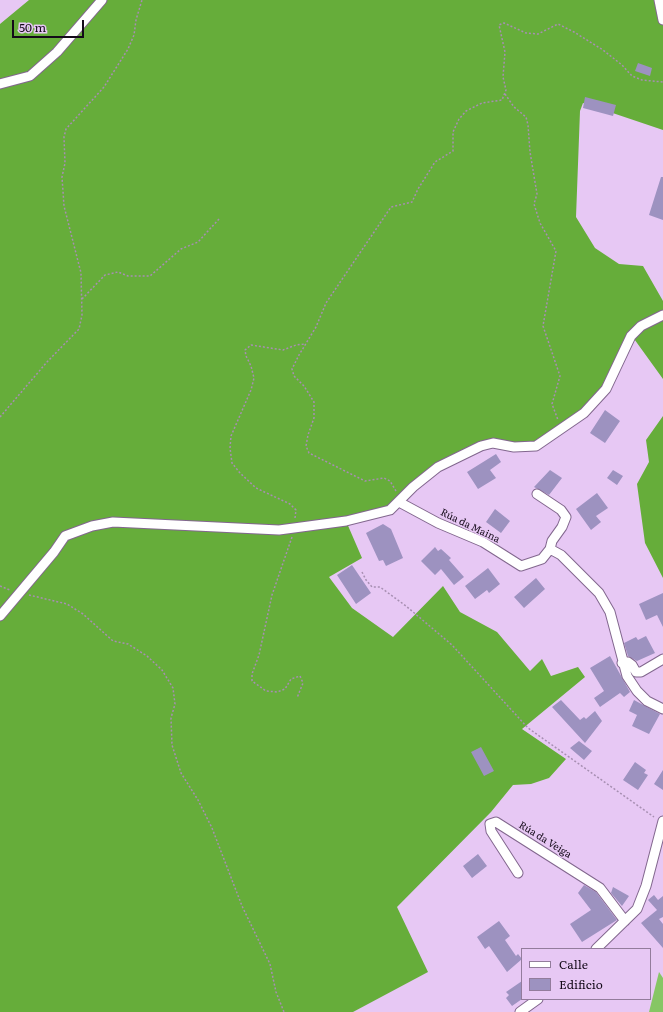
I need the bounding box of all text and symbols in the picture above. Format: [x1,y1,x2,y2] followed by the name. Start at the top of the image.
[14,12,86,38] scale bar
[19,18,46,36] text: 50 m
[438,506,502,546] street label: Rúa da Maina
[516,819,574,861] street label: Rúa da Veiga
[521,948,651,1000] legend
[559,955,588,973] text: Calle
[559,975,603,993] text: Edificio

